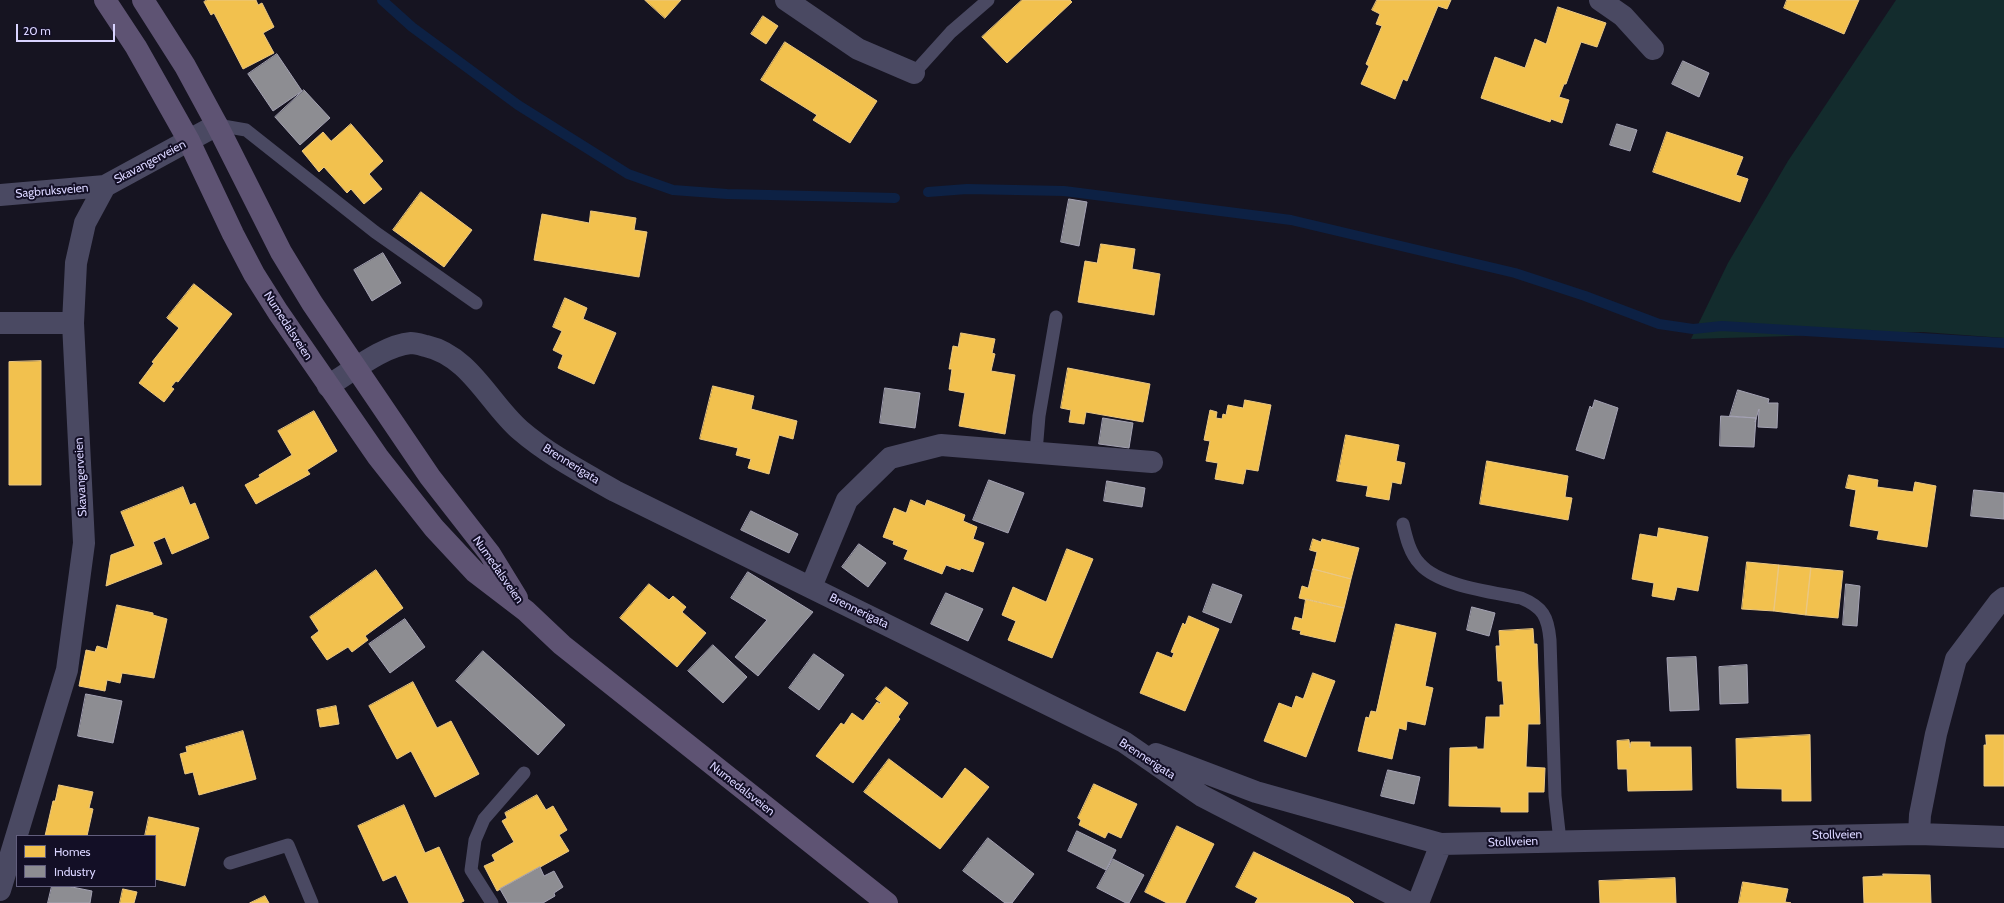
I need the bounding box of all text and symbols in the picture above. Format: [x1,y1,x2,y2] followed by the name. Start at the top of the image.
[18,16,117,42] scale bar
[23,23,51,38] text: 20 m
[112,137,188,187] street label: Skavangerveien
[15,181,89,201] street label: Sagbruksveien
[260,289,316,363] street label: Numedalsveien
[72,437,90,517] street label: Skavangerveien
[540,441,602,487] street label: Brennerigata
[469,534,527,606] street label: Numedalsveien
[827,590,891,632] street label: Brennerigata
[1116,735,1178,783] street label: Brennerigata
[707,759,777,819] street label: Numedalsveien
[1812,827,1862,843] street label: Stollveien
[1488,834,1538,850] street label: Stollveien
[16,835,156,887] legend
[54,844,91,859] text: Homes
[54,864,95,879] text: Industry

